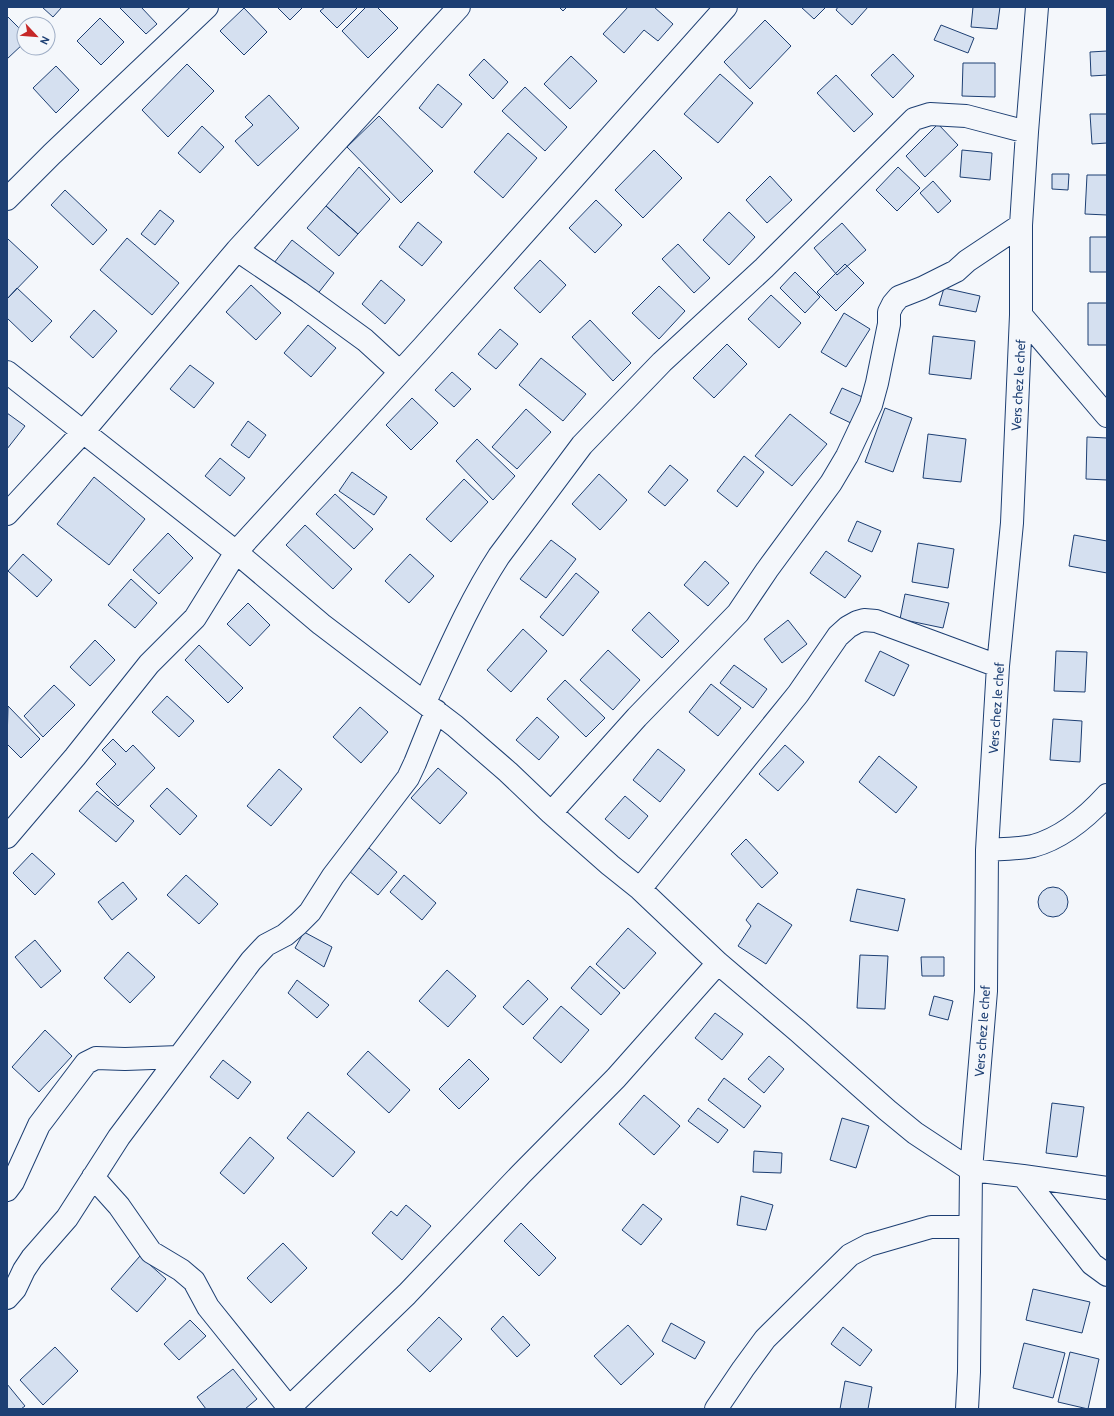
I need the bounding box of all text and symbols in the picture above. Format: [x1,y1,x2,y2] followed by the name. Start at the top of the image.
[16,16,56,56] north arrow
[37,34,53,47] text: N
[1008,338,1028,431] street label: Vers chez le chef
[985,661,1007,754] street label: Vers chez le chef
[971,984,993,1077] street label: Vers chez le chef

